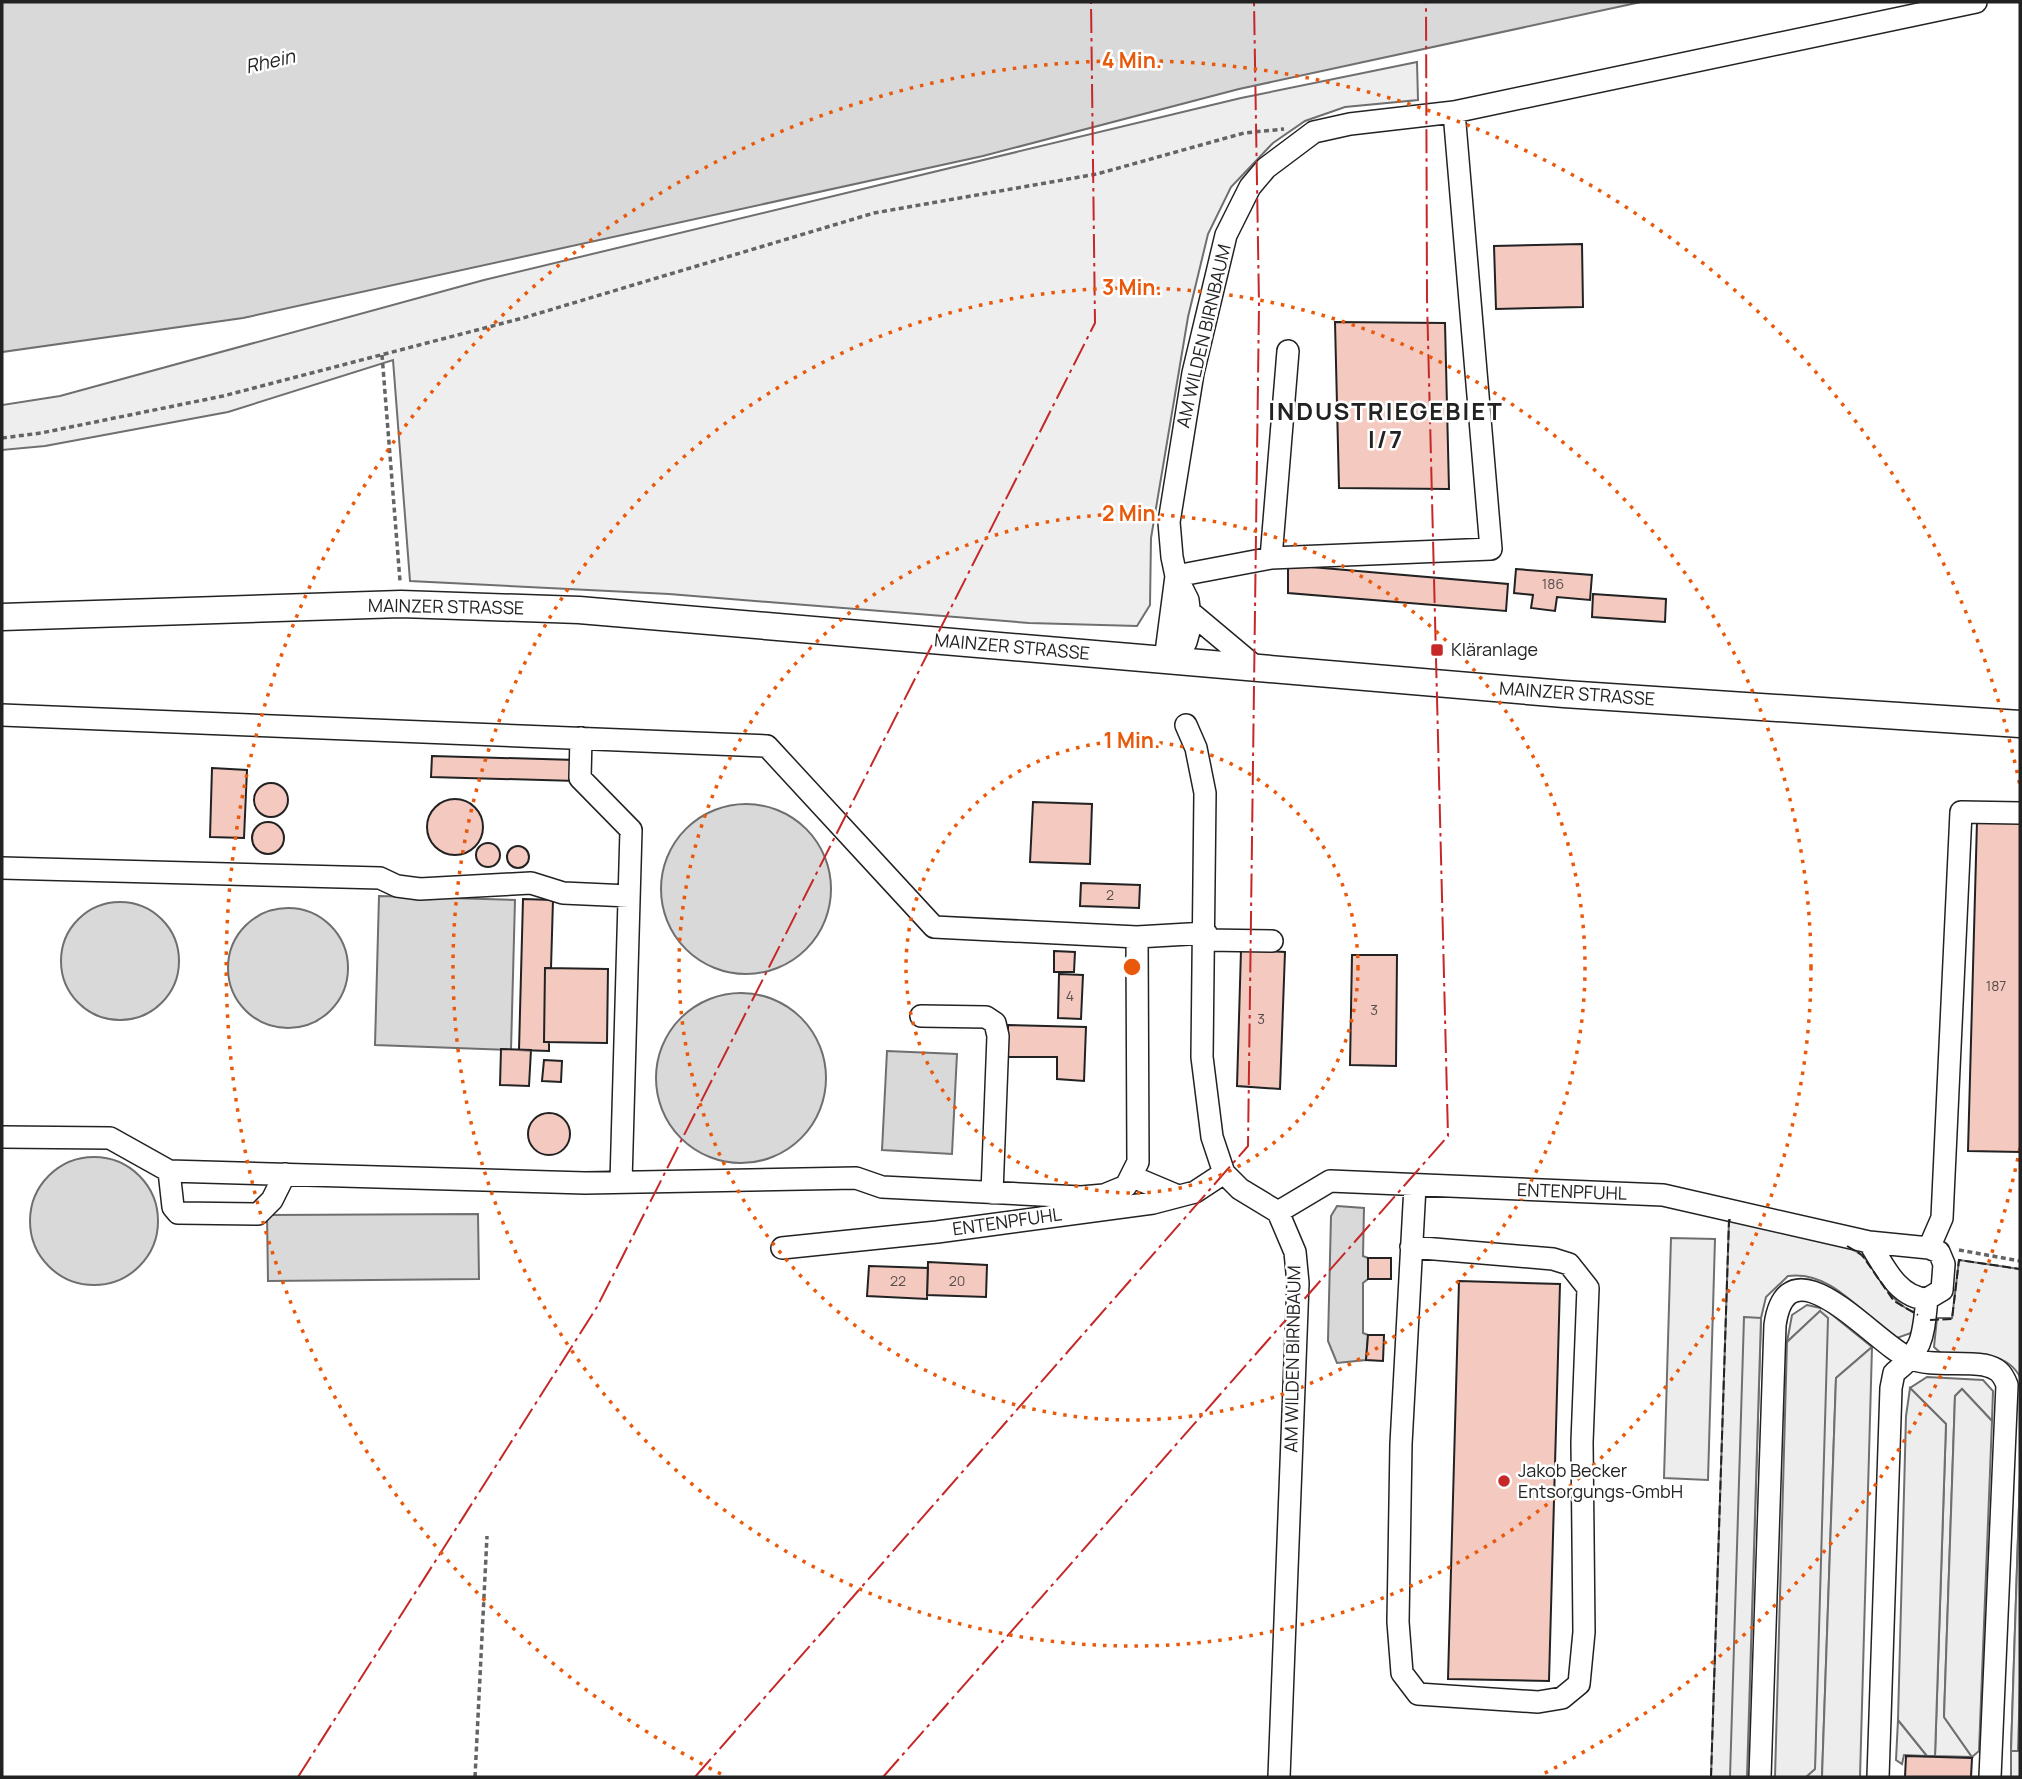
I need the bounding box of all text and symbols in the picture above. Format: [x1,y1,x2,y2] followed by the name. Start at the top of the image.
[243,43,298,79] water label: Rhein
[1102,46,1162,74] text: 4 Min.
[1170,242,1236,430] street label: AM WILDEN BIRNBAUM
[1102,273,1162,301] text: 3 Min.
[1268,394,1504,455] district label: INDUSTRIEGEBIET I/7
[1102,499,1162,527] text: 2 Min.
[1542,574,1564,593] house number: 186
[368,593,524,619] street label: MAINZER STRASSE
[933,627,1091,665] street label: MAINZER STRASSE
[1451,637,1538,661] place label: Kläranlage
[1429,642,1445,658] marker: Kläranlage
[1498,676,1656,710] street label: MAINZER STRASSE
[1104,726,1160,754] text: 1 Min.
[1106,885,1114,904] house number: 2
[1120,955,1144,979] centre of rings
[1986,976,2006,995] house number: 187
[1066,986,1074,1005] house number: 4
[1370,1000,1378,1019] house number: 3
[1257,1009,1265,1028] house number: 3
[1517,1177,1627,1205] street label: ENTENPFUHL
[951,1201,1063,1241] street label: ENTENPFUHL
[1278,1265,1306,1453] street label: AM WILDEN BIRNBAUM
[890,1271,906,1290] house number: 22
[949,1271,965,1290] house number: 20
[1518,1458,1683,1503] place label: Jakob Becker Entsorgungs-GmbH
[1496,1473,1512,1489] marker: Jakob Becker Entsorgungs-GmbH

